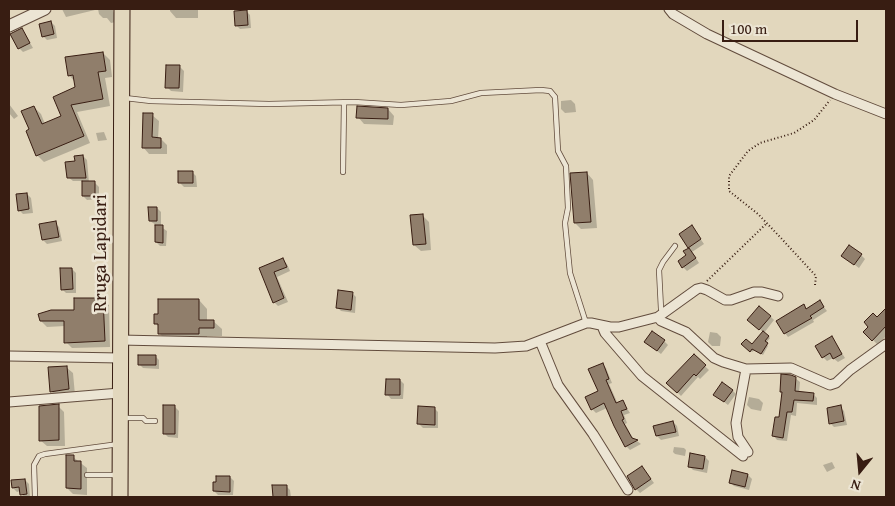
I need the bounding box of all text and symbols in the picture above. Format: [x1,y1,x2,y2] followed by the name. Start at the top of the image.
[725,10,861,42] scale bar
[730,18,767,39] text: 100 m
[90,194,112,312] street label: Rruga Lapidari
[835,446,885,496] north arrow
[848,474,863,496] text: N

